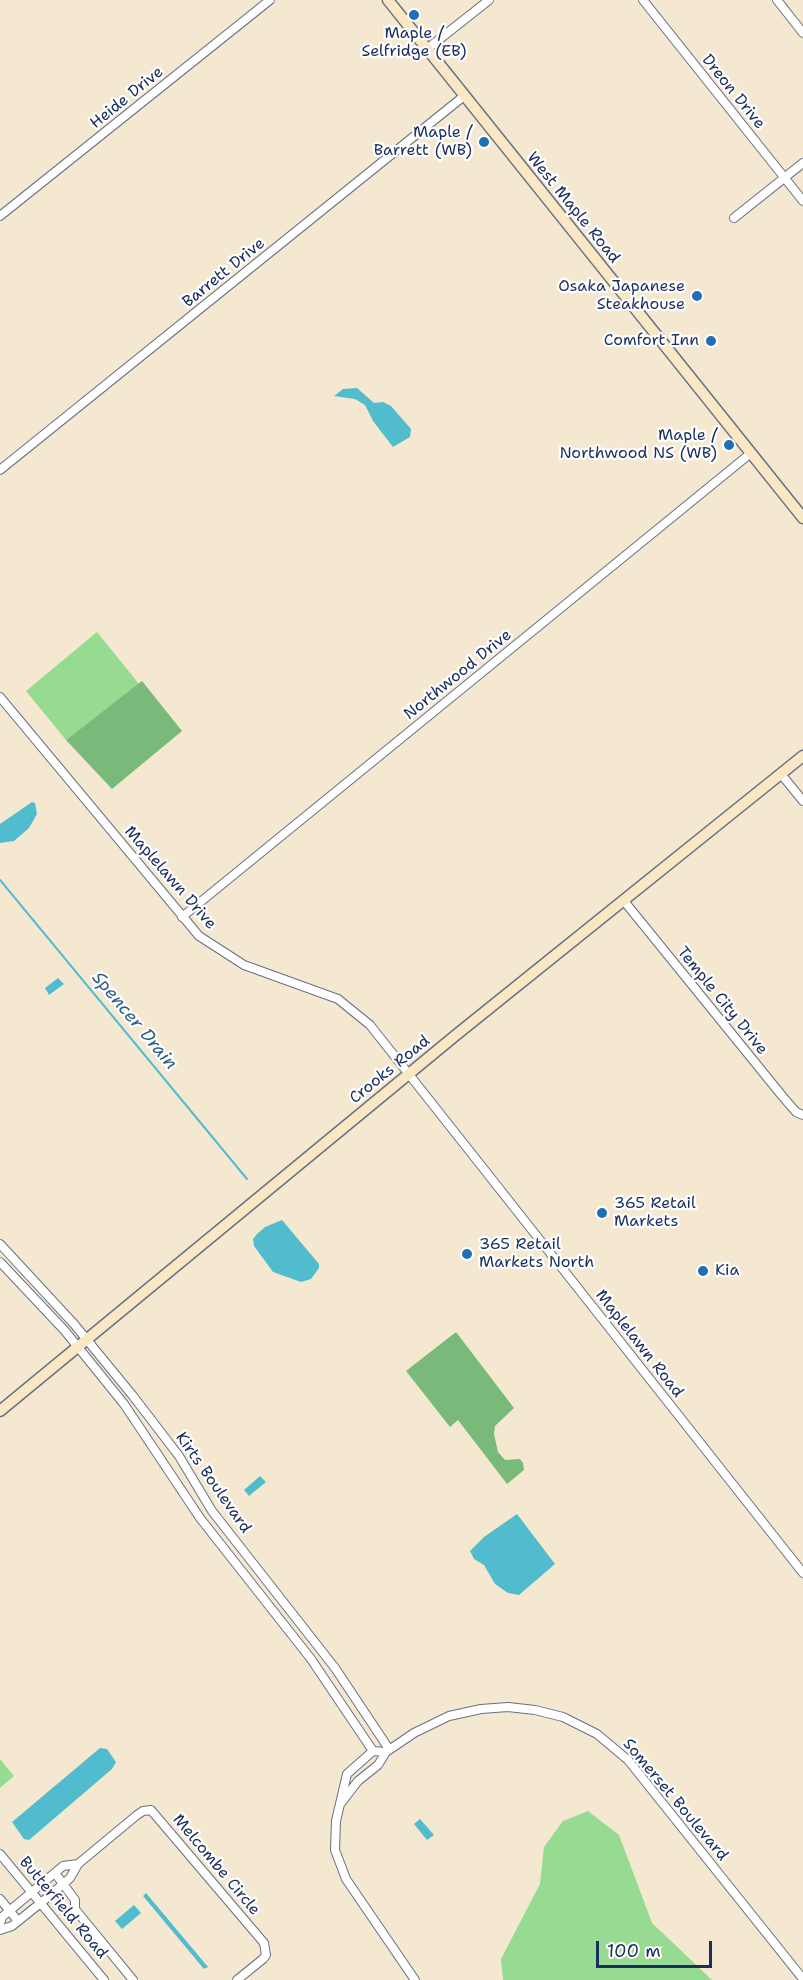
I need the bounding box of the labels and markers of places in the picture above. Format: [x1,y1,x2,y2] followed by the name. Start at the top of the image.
[407,8,421,22] marker: Maple / Selfridge (EB)
[361,24,467,62] place label: Maple / Selfridge (EB)
[374,123,472,161] place label: Maple / Barrett (WB)
[477,135,491,149] marker: Maple / Barrett (WB)
[558,277,685,315] place label: Osaka Japanese Steakhouse
[690,289,704,303] marker: Osaka Japanese Steakhouse
[604,331,699,351] place label: Comfort Inn
[704,334,718,348] marker: Comfort Inn
[559,426,717,464] place label: Maple / Northwood NS (WB)
[722,438,736,452] marker: Maple / Northwood NS (WB)
[614,1194,696,1232] place label: 365 Retail Markets
[595,1206,609,1220] marker: 365 Retail Markets
[479,1235,594,1273] place label: 365 Retail Markets North
[460,1247,474,1261] marker: 365 Retail Markets North
[715,1261,739,1281] place label: Kia
[696,1264,710,1278] marker: Kia

